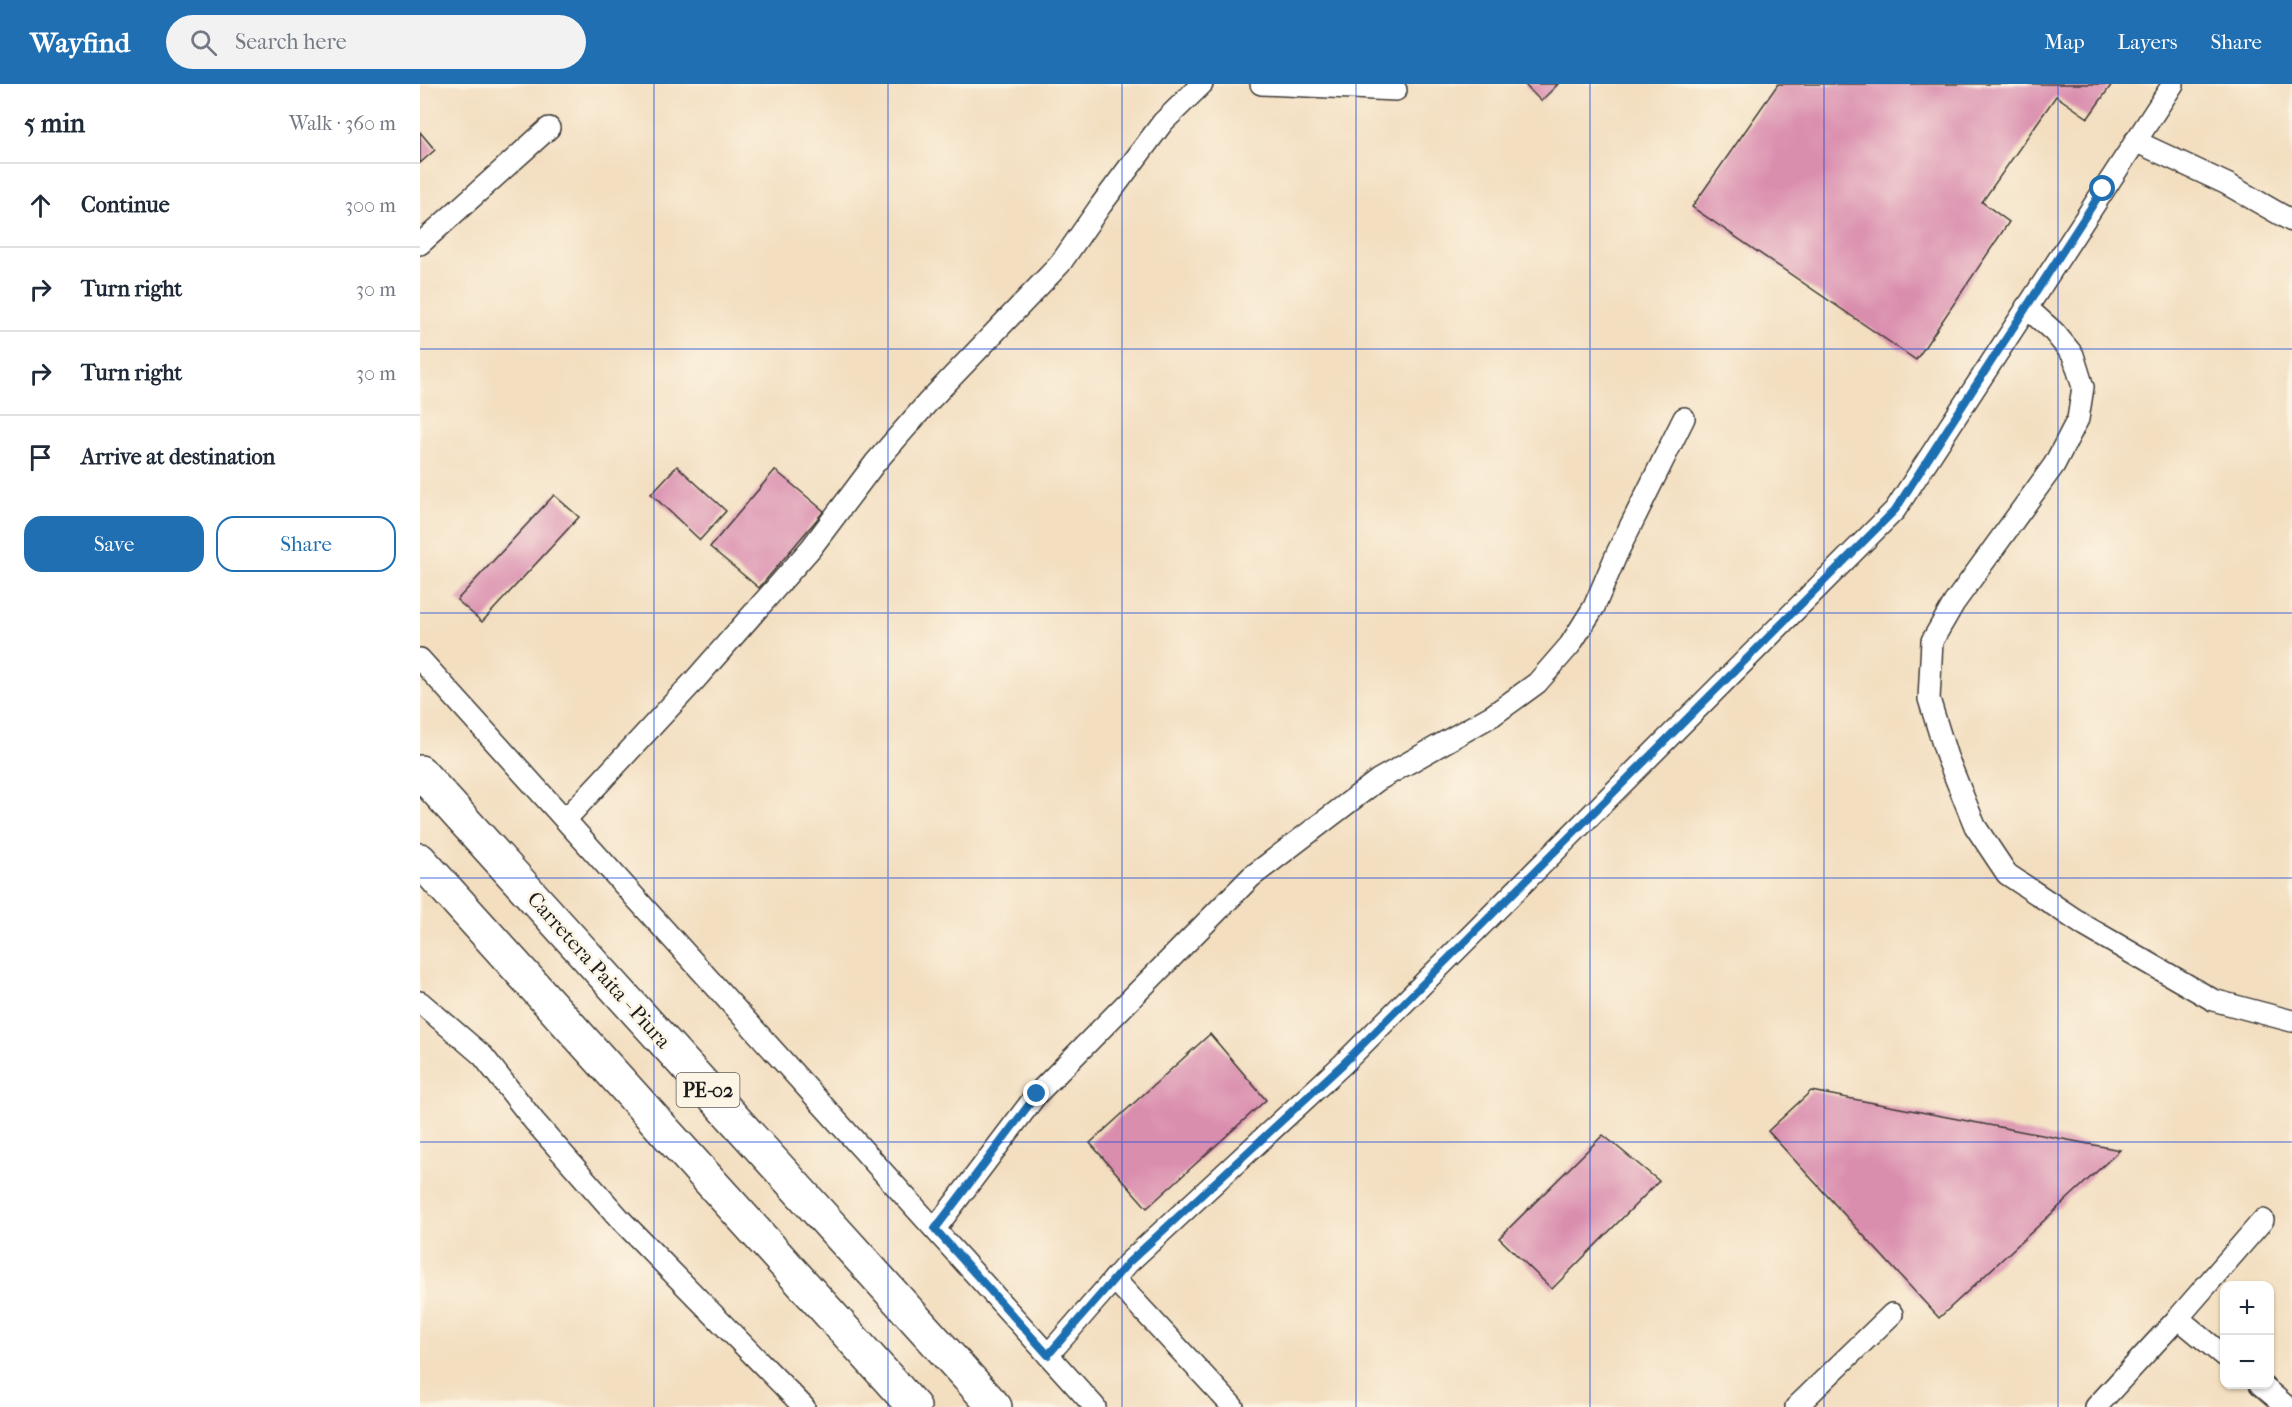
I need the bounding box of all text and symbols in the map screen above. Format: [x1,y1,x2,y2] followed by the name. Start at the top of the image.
[166,15,586,69] search box
[30,26,130,59] text: Wayfind
[187,26,220,59] icon: search
[235,29,347,55] text: Search here
[2044,30,2085,54] text: Map
[2118,30,2177,54] text: Layers
[2210,30,2262,54] text: Share
[24,108,85,139] text: 5 min
[289,112,396,135] text: Walk · 360 m
[2089,175,2115,201] route start
[24,189,57,222] icon: ahead
[81,192,170,218] text: Continue
[345,194,396,217] text: 300 m
[24,273,57,306] icon: right
[81,276,182,302] text: Turn right
[356,278,396,301] text: 30 m
[24,357,57,390] icon: right
[81,360,182,386] text: Turn right
[356,362,396,385] text: 30 m
[24,441,57,474] icon: arrive
[81,444,275,470] text: Arrive at destination
[24,516,204,572] button: Save
[216,516,396,572] button: Share
[522,887,676,1053] street label: Carretera Paita - Piura
[676,1073,740,1107] road number: PE-02
[1023,1080,1049,1106] route end
[2220,1281,2274,1389] map controls
[2220,1281,2274,1335] button: +
[2220,1335,2274,1389] button: −

